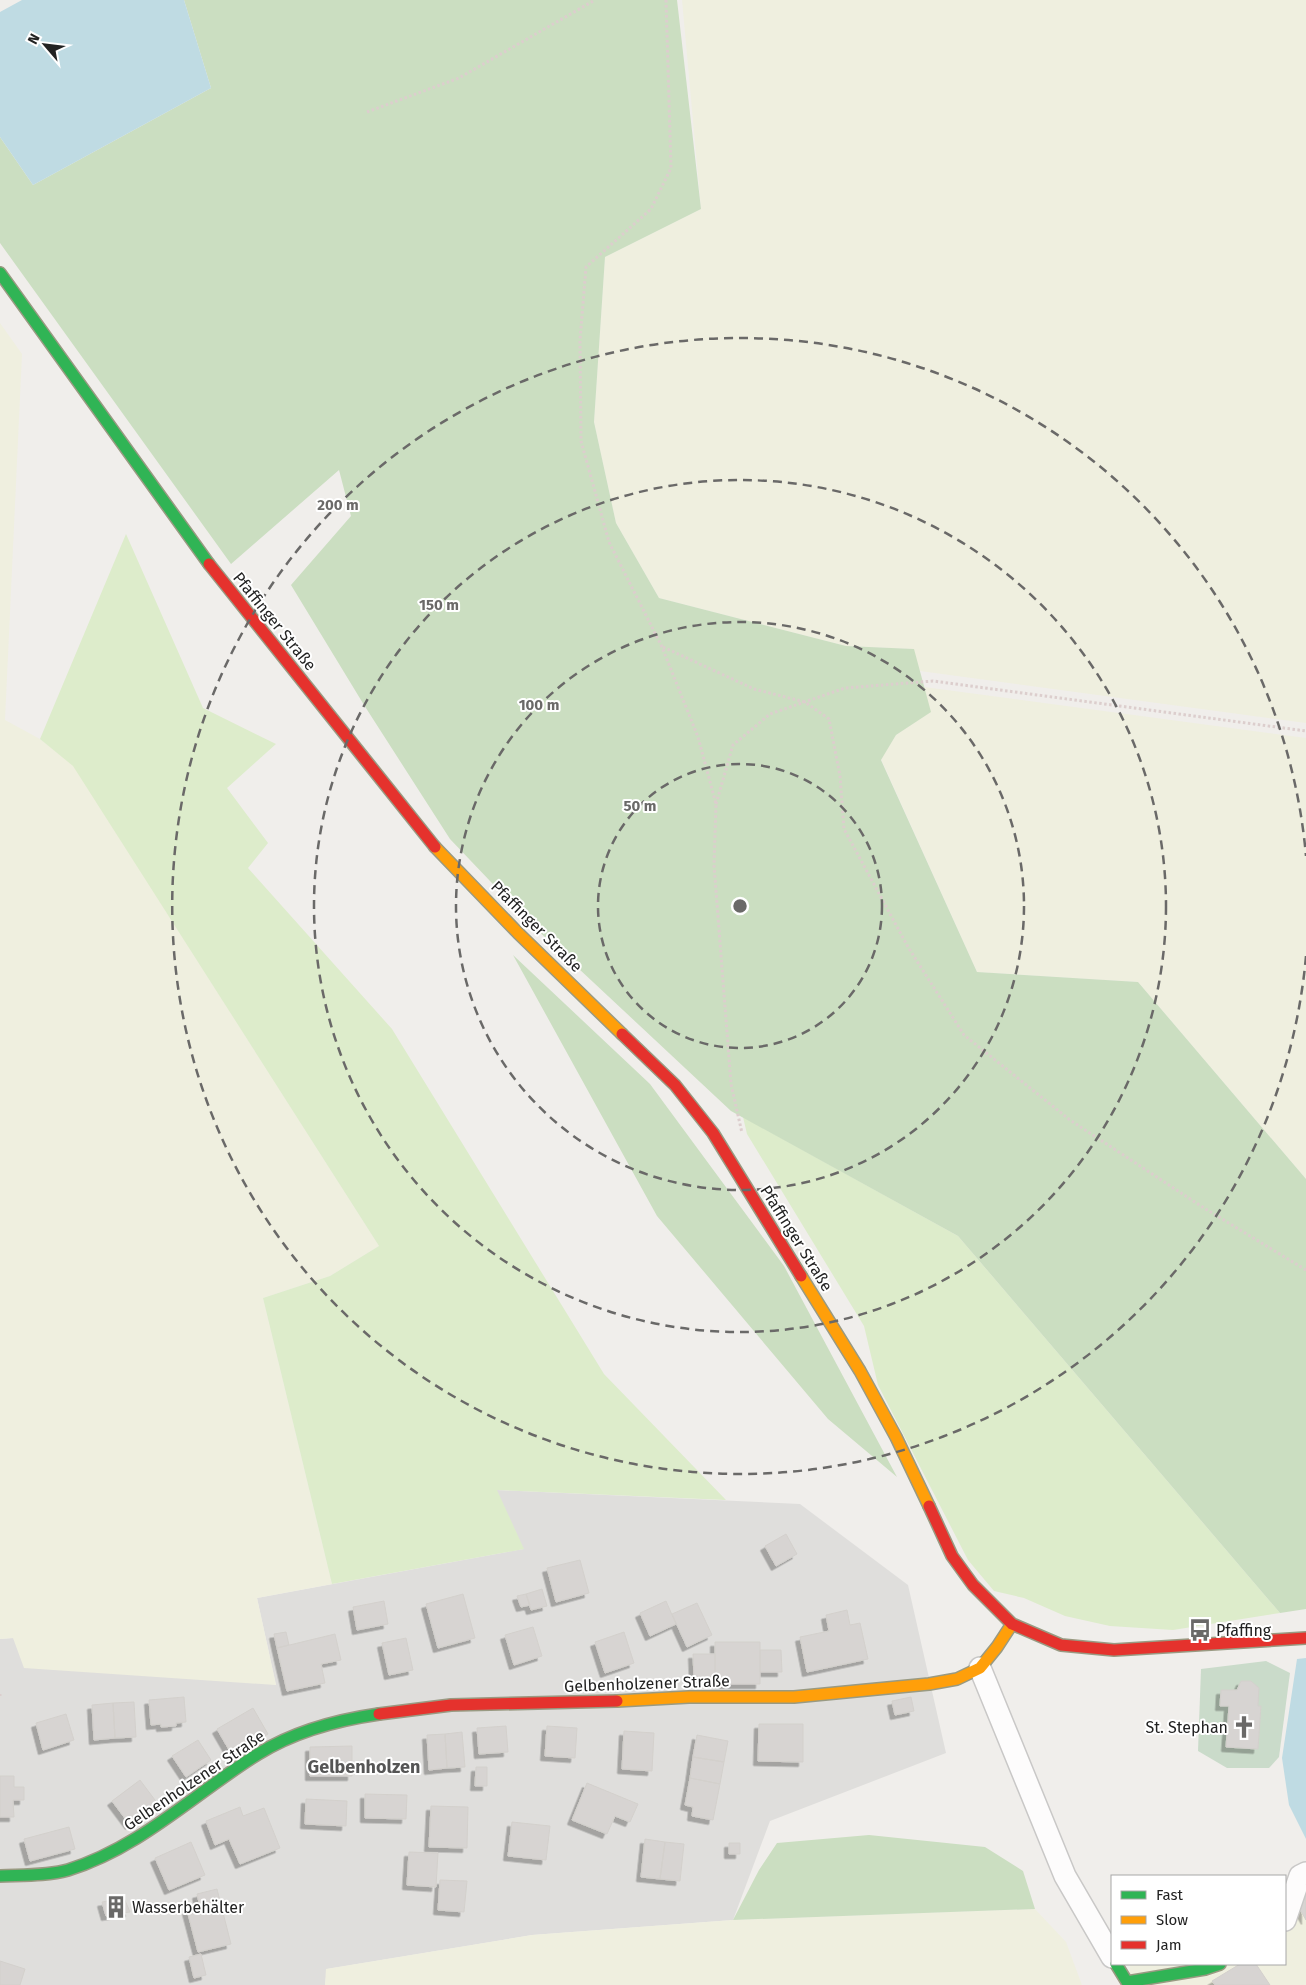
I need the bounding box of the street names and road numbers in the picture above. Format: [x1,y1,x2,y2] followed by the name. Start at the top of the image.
[229,568,320,674] street label: Pfaffinger Straße
[487,877,586,976] street label: Pfaffinger Straße
[756,1182,837,1295] street label: Pfaffinger Straße
[564,1671,730,1696] street label: Gelbenholzener Straße
[120,1726,268,1835] street label: Gelbenholzener Straße

